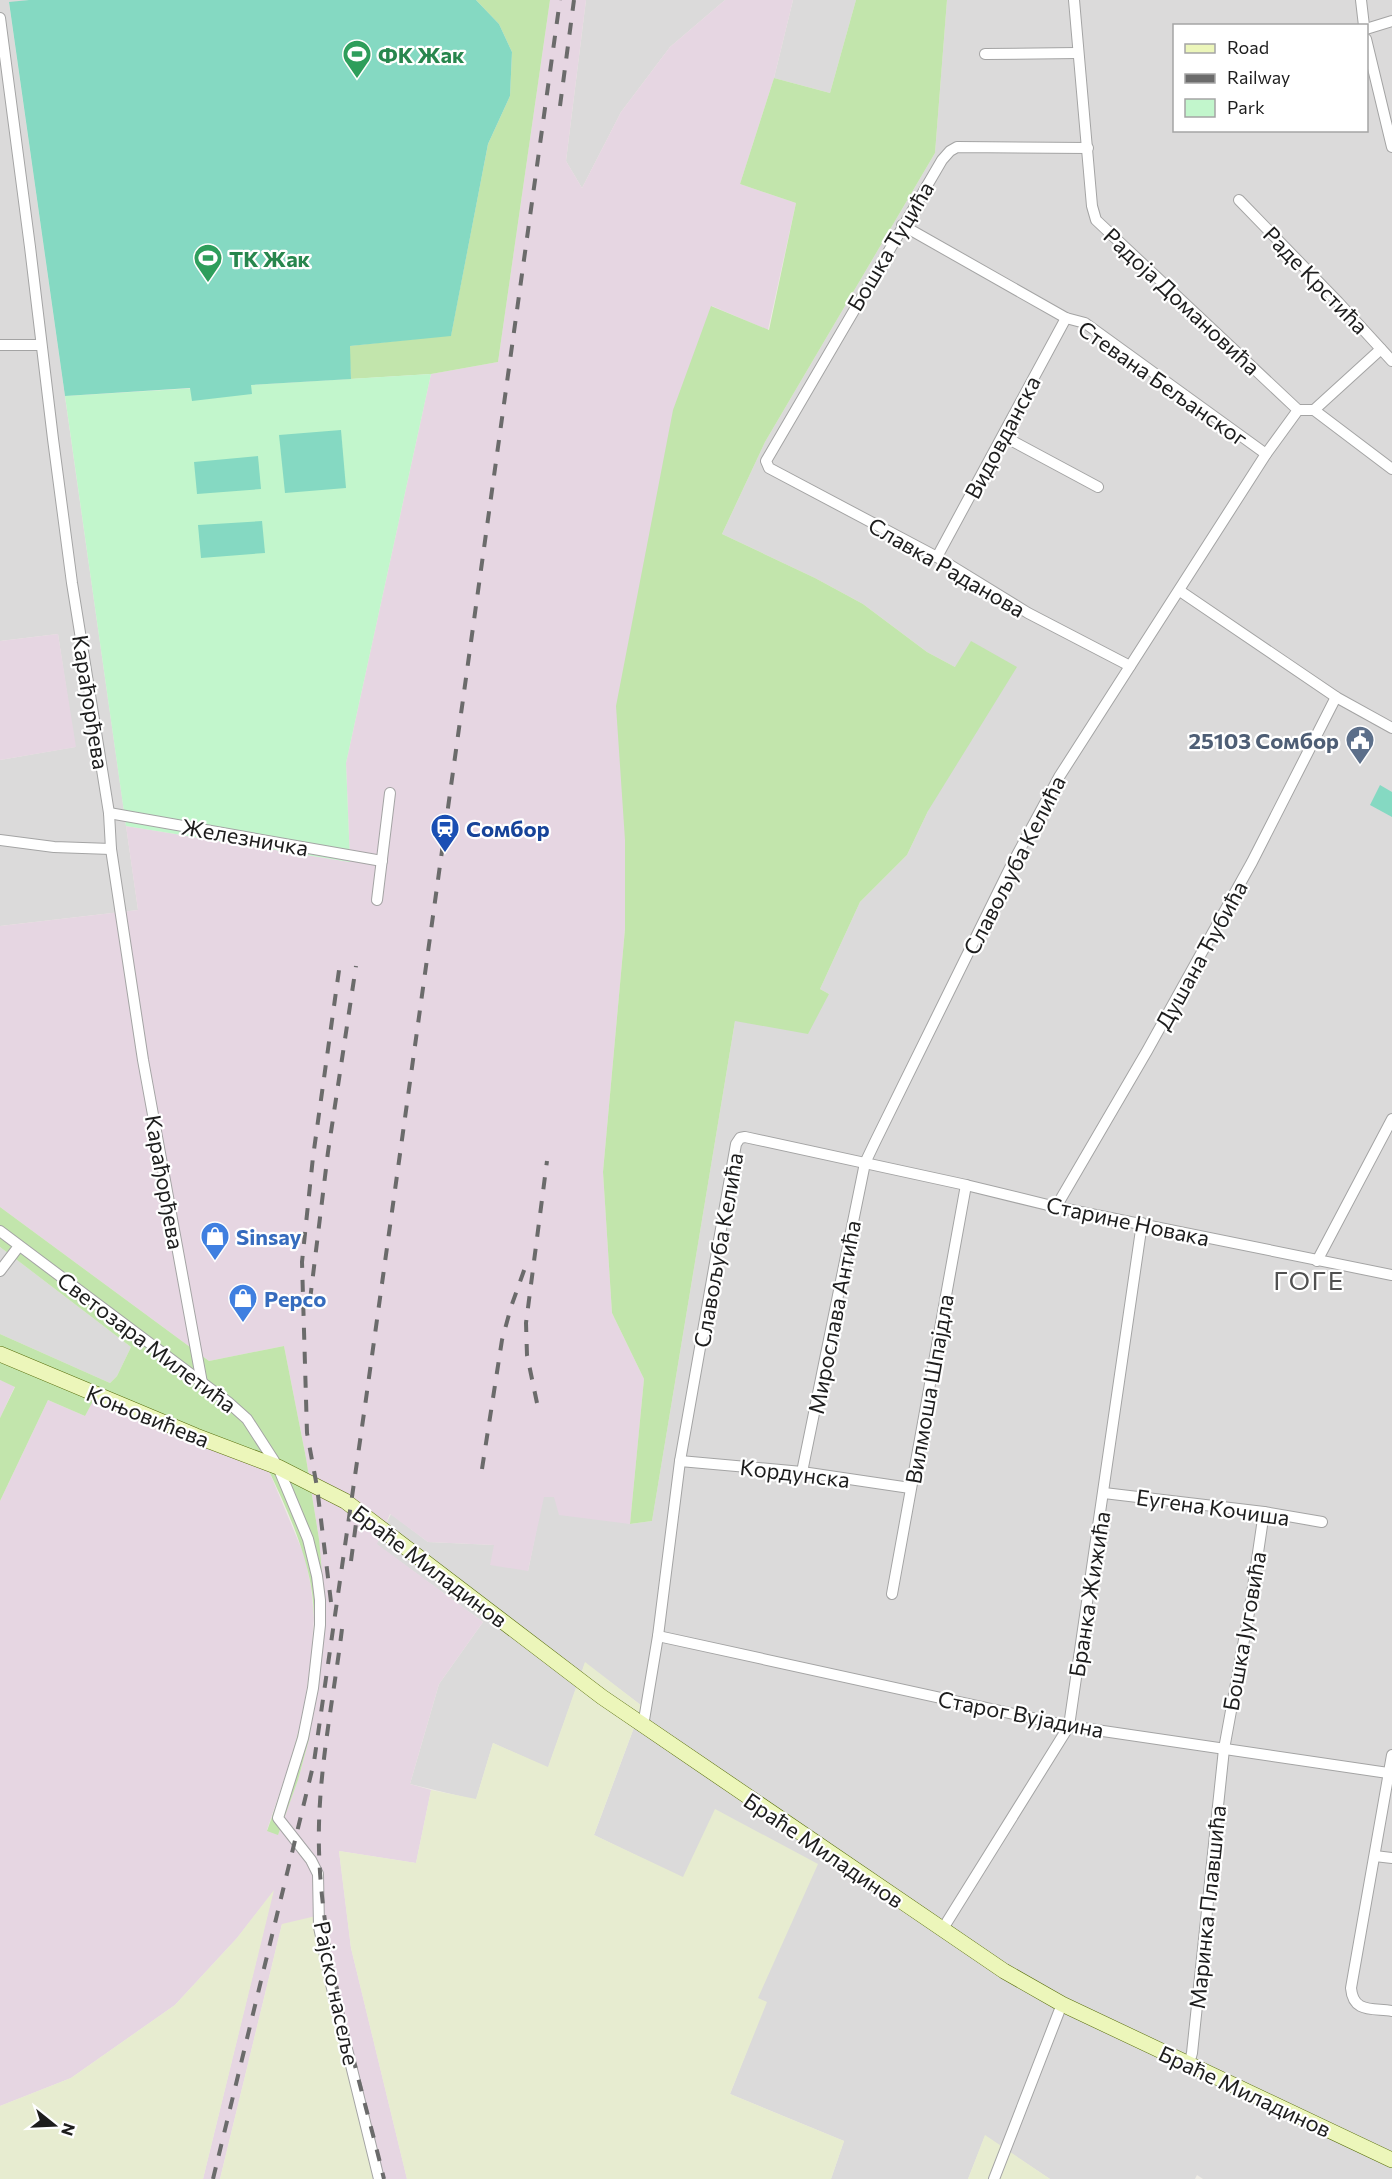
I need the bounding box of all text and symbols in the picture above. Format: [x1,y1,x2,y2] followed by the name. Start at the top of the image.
[1173,24,1368,132] legend
[1227,36,1269,58] text: Road
[341,38,373,80] sports icon: ФК Жак
[378,41,465,68] place label: ФК Жак
[1227,66,1290,88] text: Railway
[1227,96,1265,118] text: Park
[841,176,939,316] street label: Бошка Туцића
[1258,220,1374,340] street label: Раде Крстића
[1098,222,1266,380] street label: Радоја Домановића
[192,242,224,284] sports icon: ТК Жак
[229,245,311,272] place label: ТК Жак
[1073,314,1253,452] street label: Стевана Бељанског
[958,371,1046,503] street label: Видовданска
[864,511,1030,623] street label: Славка Раданова
[67,633,115,771] street label: Карађорђева
[1344,724,1376,766] public building icon: 25103 Сомбор
[1188,727,1339,754] place label: 25103 Сомбор
[957,771,1071,959] street label: Славољуба Келића
[429,812,461,854] station icon: Сомбор
[179,813,311,861] street label: Железничка
[466,815,550,842] place label: Сомбор
[1149,876,1253,1034] street label: Душана Ћубића
[140,1113,190,1251] street label: Карађорђева
[688,1150,748,1350] street label: Славољуба Келића
[1044,1191,1212,1251] street label: Старине Новака
[802,1218,866,1416] street label: Мирослава Антића
[199,1220,231,1262] shop icon: Sinsay
[236,1223,302,1250] place label: Sinsay
[1273,1264,1345,1295] district label: ГОГЕ
[52,1266,242,1418] street label: Светозара Милетића
[227,1282,259,1324] shop icon: Pepco
[264,1285,326,1312] place label: Pepco
[899,1292,959,1486] street label: Вилмоша Шпајдла
[83,1379,213,1453] street label: Коњовићева
[738,1453,852,1493] street label: Кордунска
[1135,1483,1291,1531] street label: Еугена Кочиша
[347,1499,513,1633] street label: Браће Миладинов
[1063,1509,1115,1679] street label: Бранка Жижића
[1217,1549,1271,1713] street label: Бошка Југовића
[936,1685,1106,1743] street label: Старог Вујадина
[739,1786,909,1914] street label: Браће Миладинов
[1183,1804,1231,2010] street label: Маринка Плавшића
[309,1918,365,2068] street label: Рајско насеље
[1155,2039,1335,2143] street label: Браће Миладинов
[24,2095,84,2155] north arrow
[58,2121,80,2138] text: N

